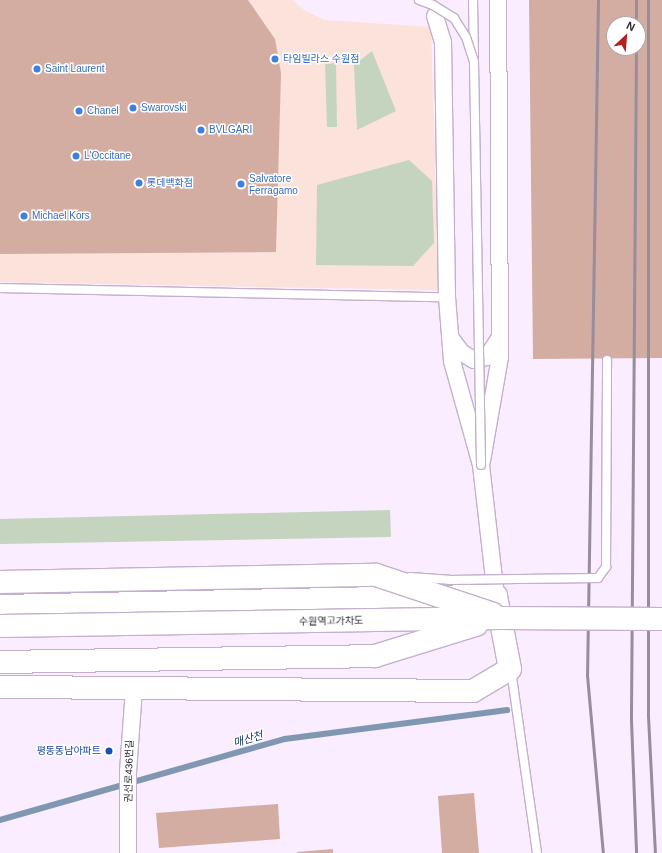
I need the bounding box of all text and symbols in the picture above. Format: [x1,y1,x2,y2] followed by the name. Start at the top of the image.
[606,16,646,56] north arrow
[625,19,637,33] text: N
[283,53,359,65] place label: 타임빌라스 수원점
[270,54,280,64] marker: 타임빌라스 수원점
[45,63,104,75] place label: Saint Laurent
[32,64,42,74] marker: Saint Laurent
[141,102,187,114] place label: Swarovski
[128,103,138,113] marker: Swarovski
[87,105,119,117] place label: Chanel
[74,106,84,116] marker: Chanel
[209,124,252,136] place label: BVLGARI
[196,125,206,135] marker: BVLGARI
[84,150,131,162] place label: L'Occitane
[71,151,81,161] marker: L'Occitane
[249,172,298,196] place label: Salvatore Ferragamo
[147,177,193,189] place label: 롯데백화점
[134,178,144,188] marker: 롯데백화점
[236,179,246,189] marker: Salvatore Ferragamo
[32,210,90,222] place label: Michael Kors
[19,211,29,221] marker: Michael Kors
[299,614,363,628] street label: 수원역고가차도
[232,728,264,750] water label: 매산천
[122,740,136,802] street label: 권선로436번길
[37,745,101,757] place label: 평동동남아파트
[104,746,114,756] marker: 평동동남아파트

